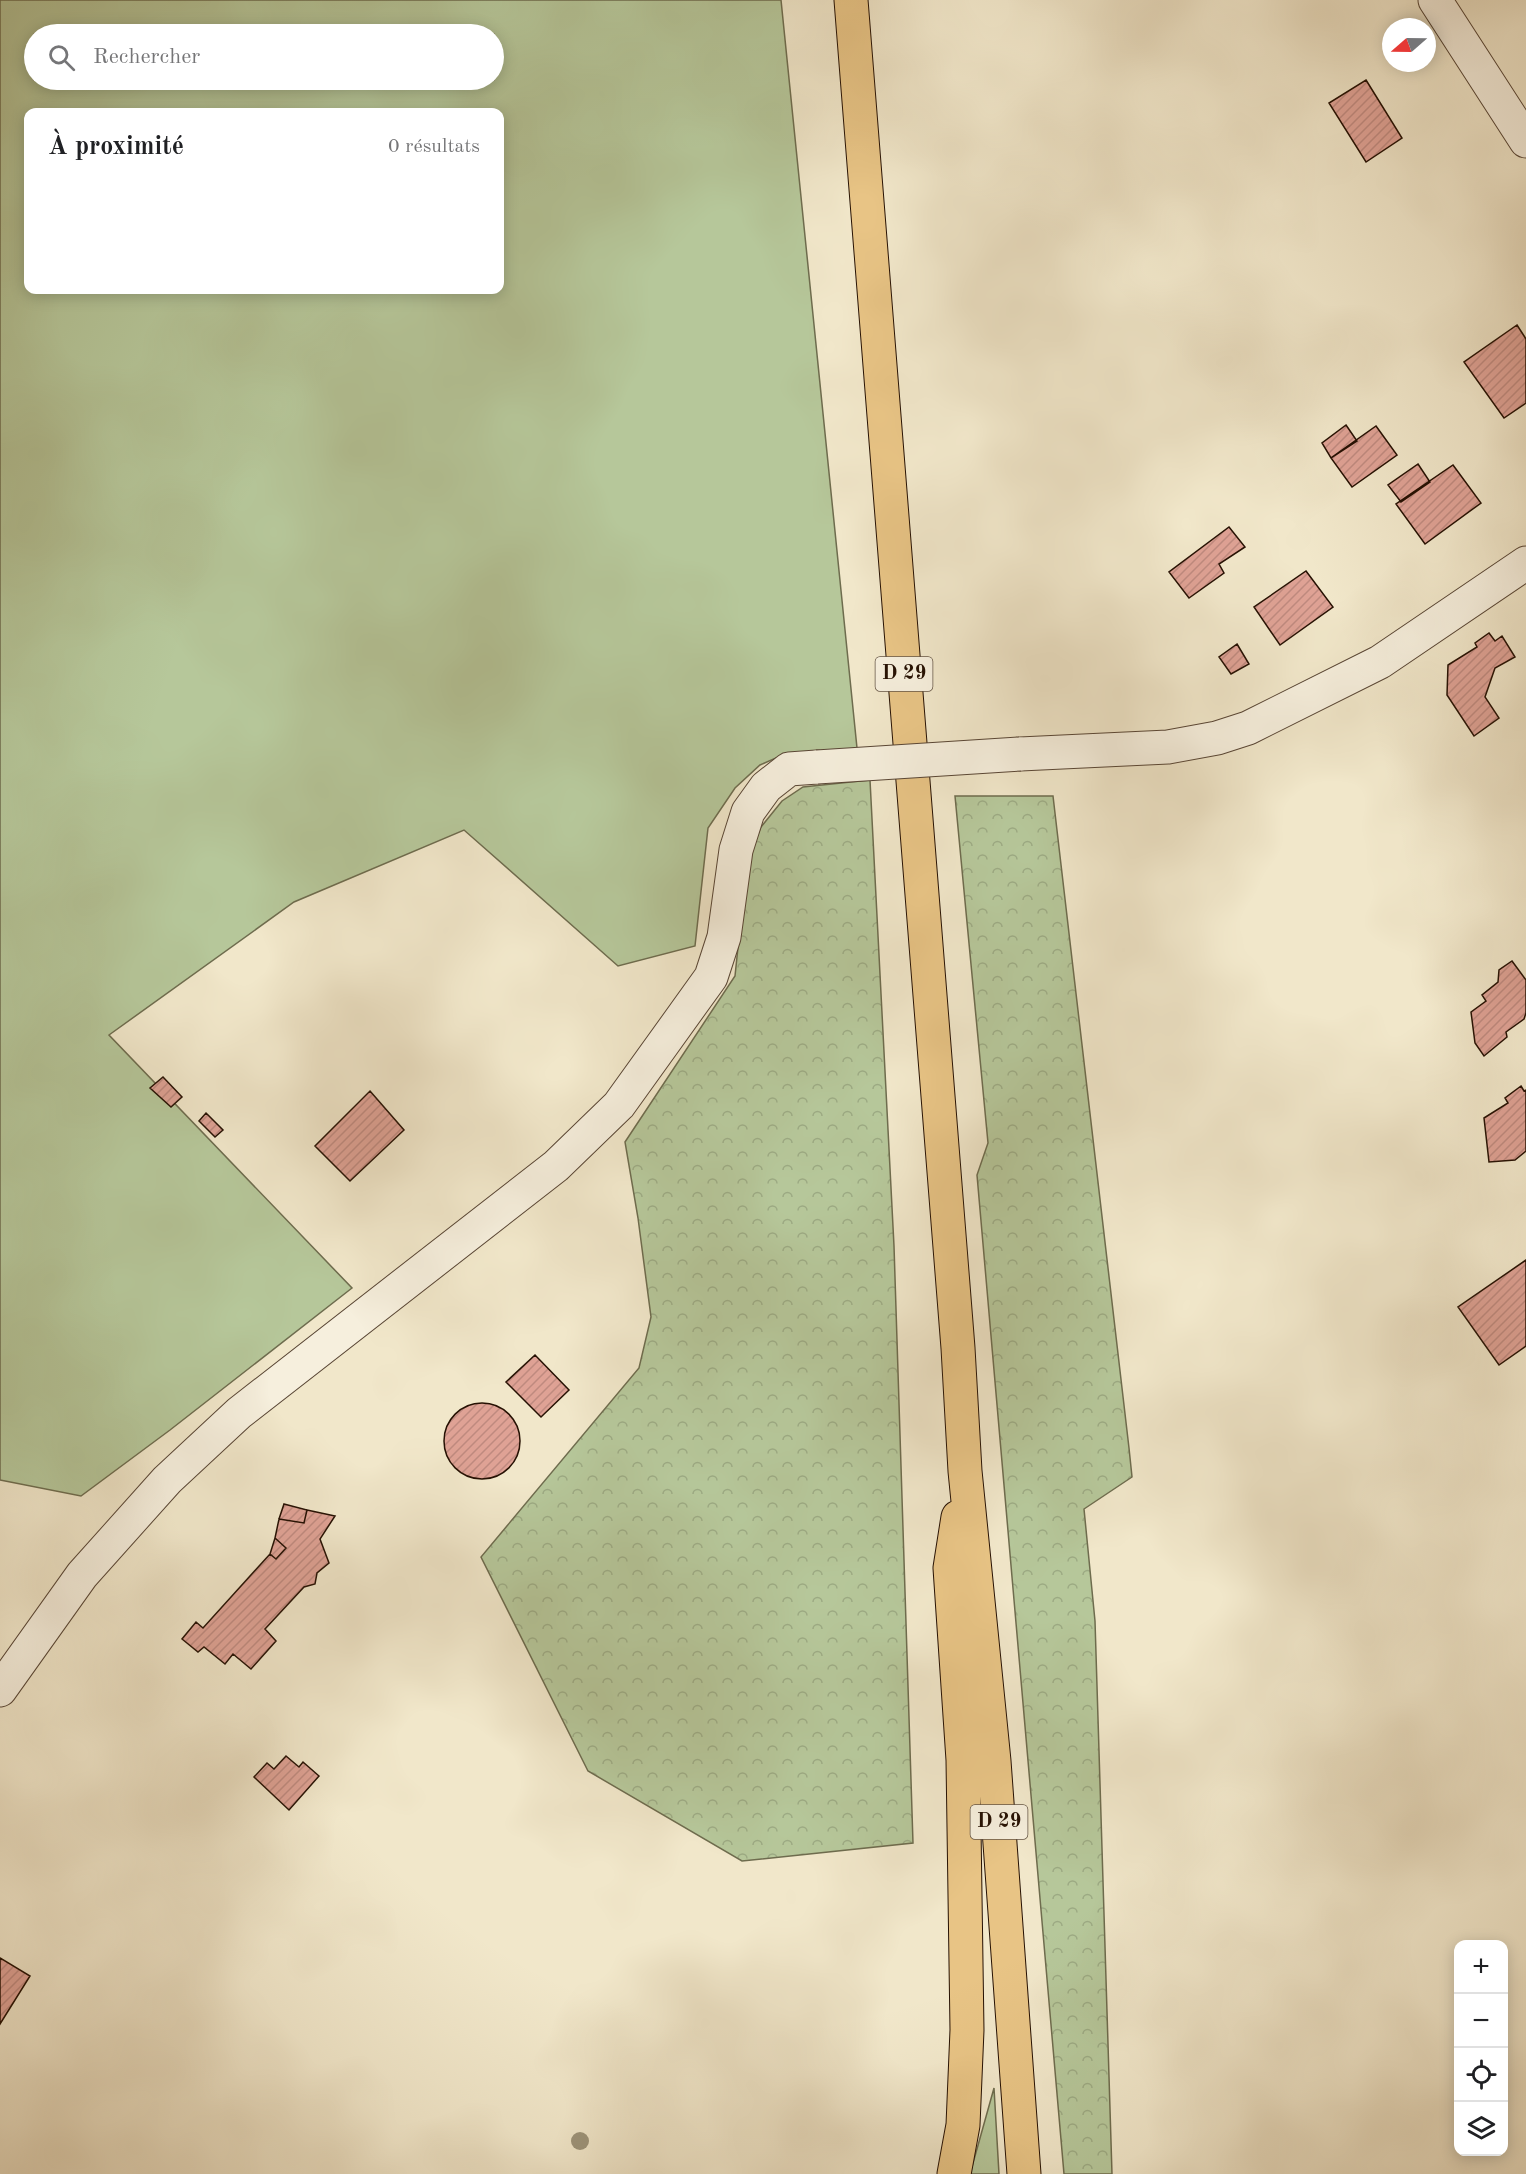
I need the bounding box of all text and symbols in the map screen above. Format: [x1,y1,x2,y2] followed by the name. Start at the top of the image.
[1382,18,1436,72] north arrow
[24,24,504,90] search box
[45,41,78,74] icon: search
[93,46,200,68] text: Rechercher
[48,134,184,160] text: À proximité
[388,137,480,157] text: 0 résultats
[876,657,932,691] road number: D 29
[970,1805,1028,1839] road number: D 29
[1454,1940,1508,2156] map controls
[1454,1940,1508,1994] button: +
[1454,1994,1508,2048] button: −
[1454,2048,1508,2102] button: locate
[1454,2102,1508,2156] button: layers

